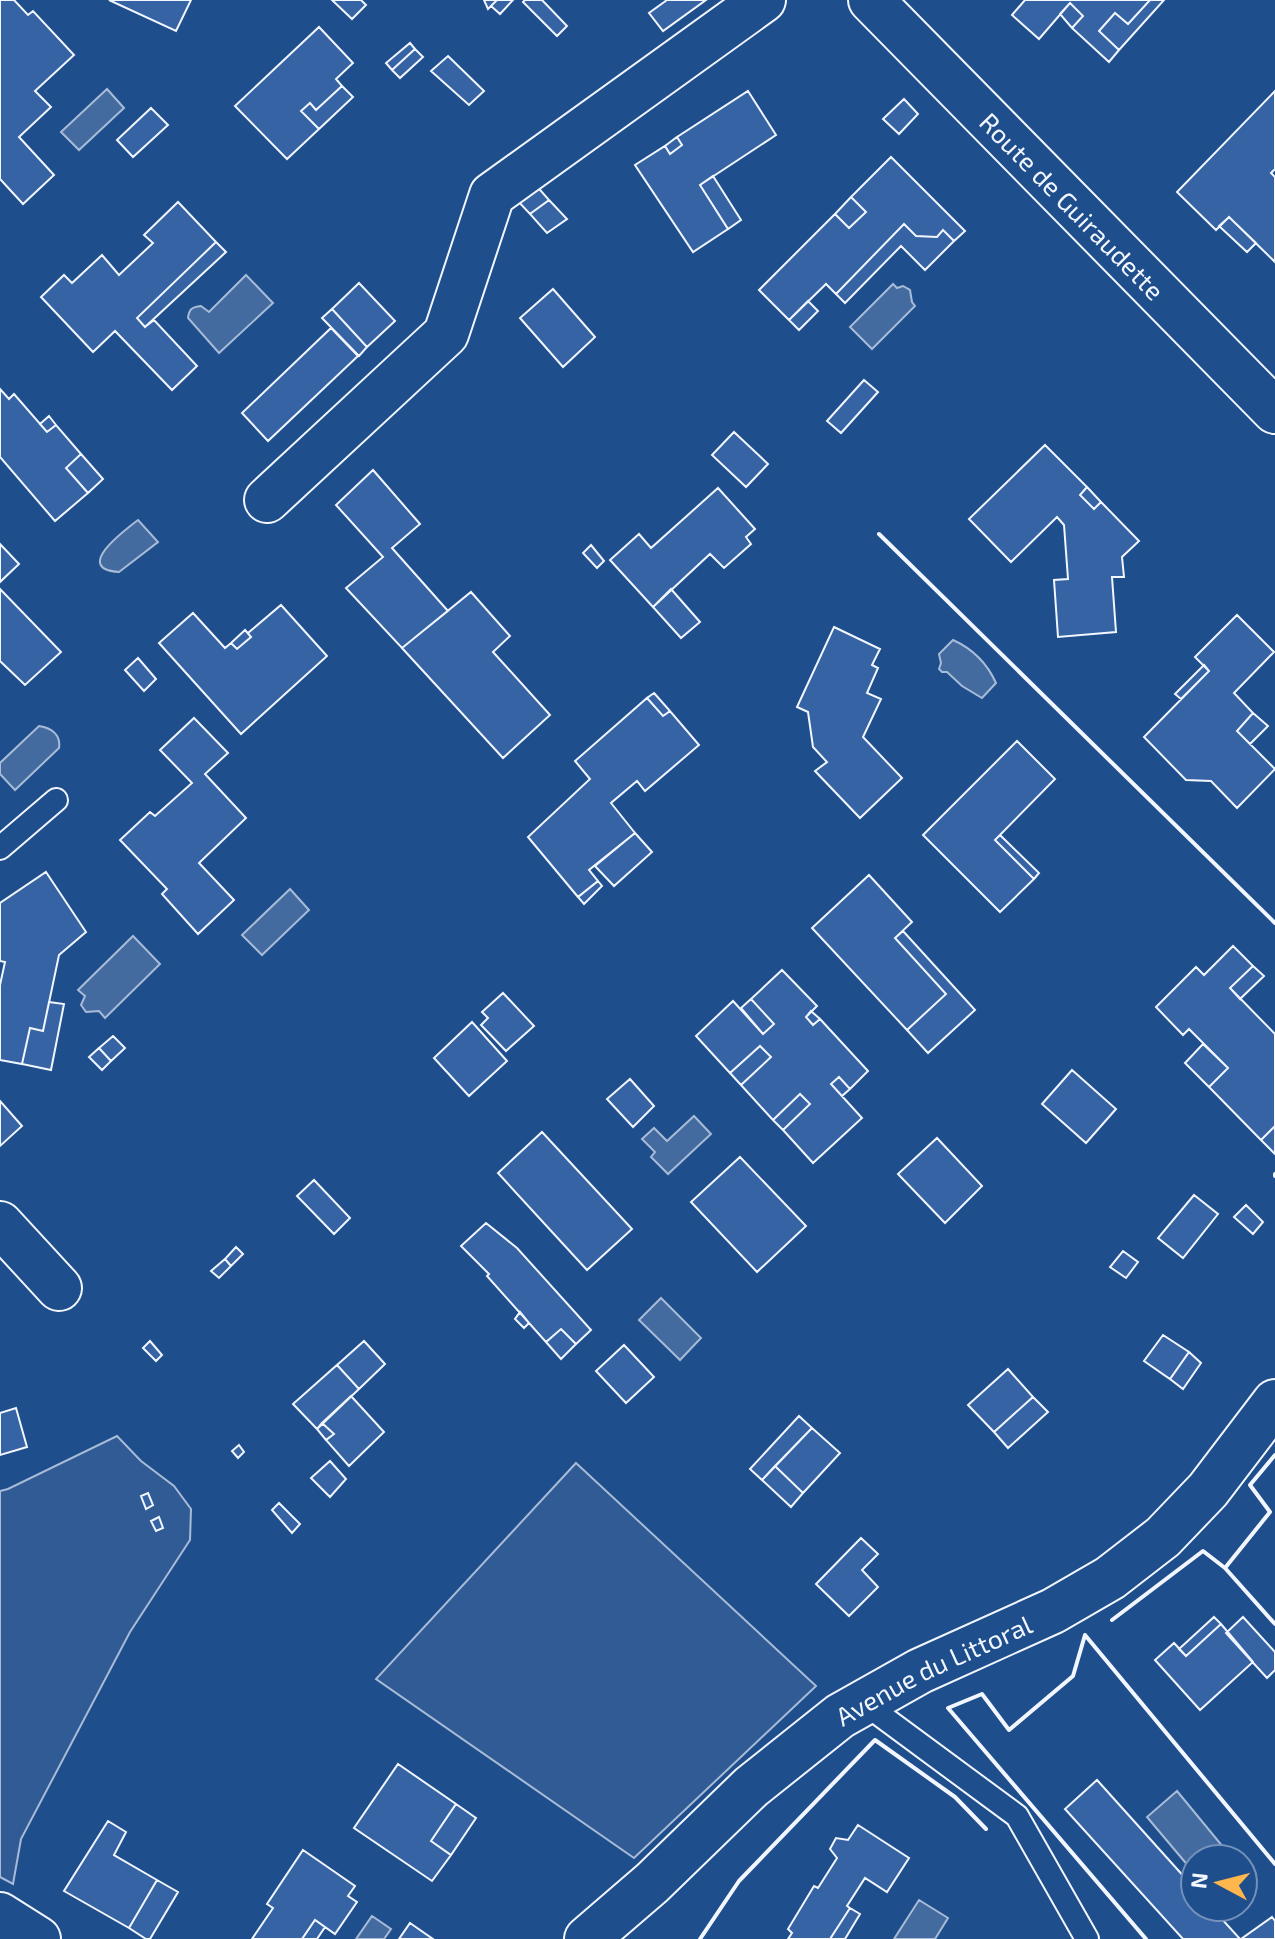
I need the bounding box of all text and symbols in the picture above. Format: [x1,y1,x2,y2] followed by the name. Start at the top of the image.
[974,105,1171,305] street label: Route de Guiraudette
[830,1607,1036,1731] street label: Avenue du Littoral
[1179,1843,1259,1923] north arrow
[1184,1871,1212,1890] text: N

